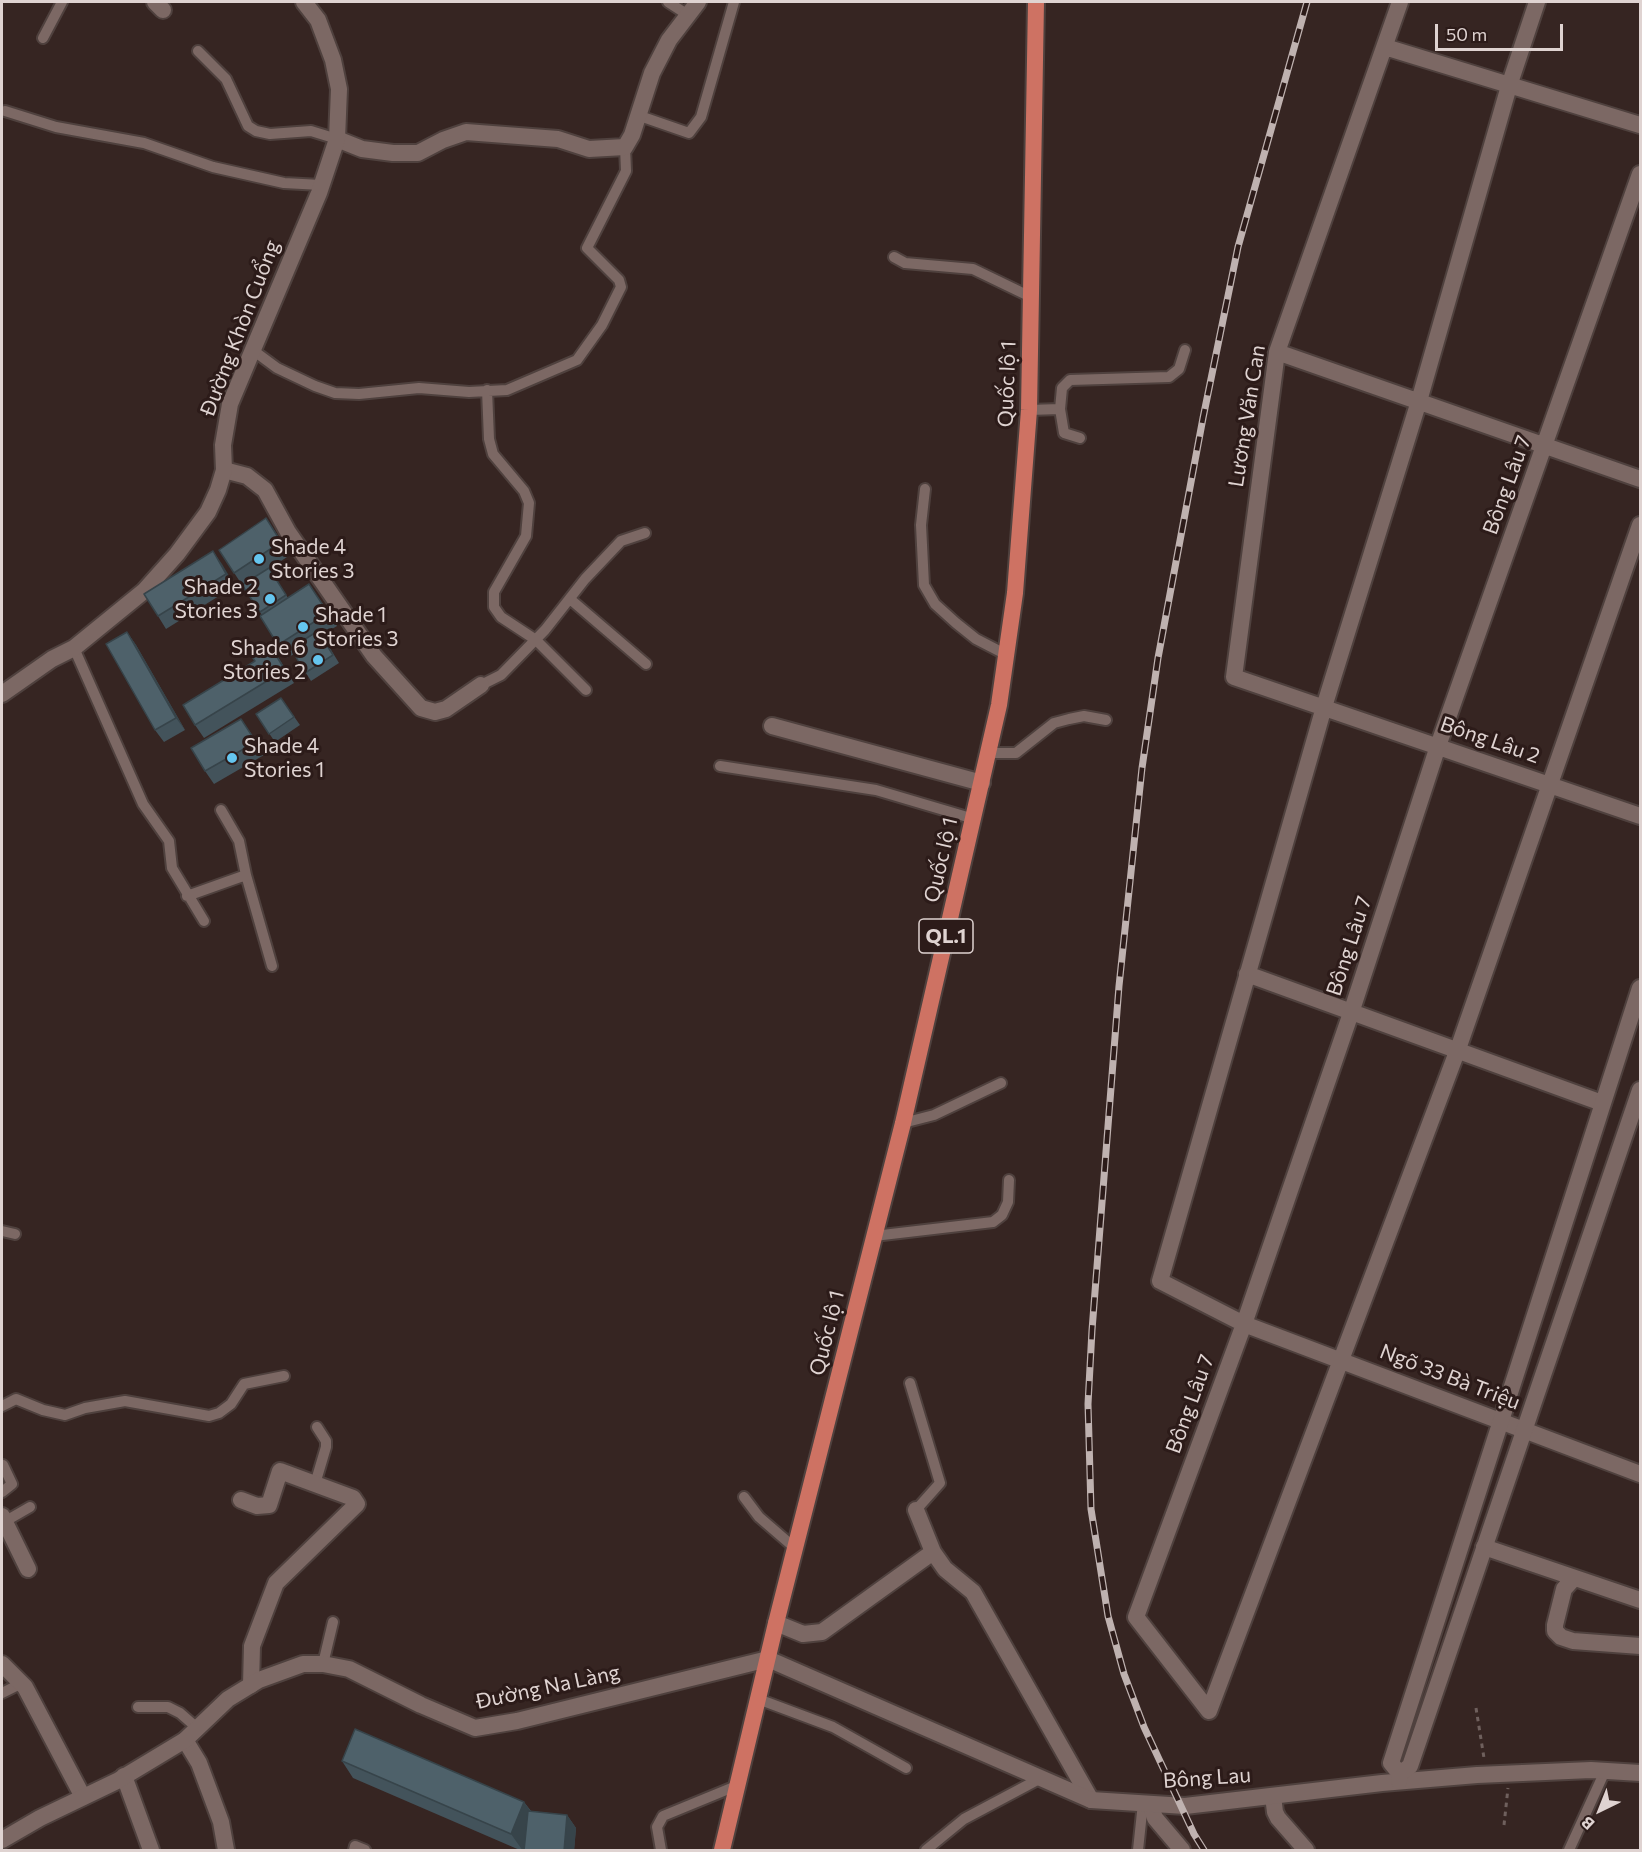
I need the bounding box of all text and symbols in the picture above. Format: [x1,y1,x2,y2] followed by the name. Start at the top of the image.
[1438,12,1566,50] scale bar
[1446,23,1487,45] text: 50 m
[195,237,285,419] street label: Đường Khòn Cuổng
[993,340,1021,428] street label: Quốc lộ 1
[1223,343,1271,489] street label: Lương Văn Can
[1477,432,1537,538] street label: Bông Lâu 7
[271,534,355,584] place label: Shade 4 Stories 3
[252,552,266,566] marker: Shade 4 Stories 3
[174,574,258,624] place label: Shade 2 Stories 3
[263,592,277,606] marker: Shade 2 Stories 3
[315,602,399,652] place label: Shade 1 Stories 3
[296,620,310,634] marker: Shade 1 Stories 3
[223,635,306,685] place label: Shade 6 Stories 2
[311,653,325,667] marker: Shade 6 Stories 2
[1437,711,1543,769] street label: Bông Lâu 2
[244,733,325,783] place label: Shade 4 Stories 1
[225,751,239,765] marker: Shade 4 Stories 1
[919,815,963,905] street label: Quốc lộ 1
[1321,893,1377,999] street label: Bông Lâu 7
[919,919,973,953] road number: QL.1
[804,1288,850,1378] street label: Quốc lộ 1
[1376,1339,1524,1415] street label: Ngõ 33 Bà Triệu
[1160,1351,1220,1457] street label: Bông Lâu 7
[474,1659,622,1715] street label: Đường Na Làng
[1162,1762,1252,1794] street label: Bông Lau
[1570,1780,1630,1840] north arrow
[1577,1813,1598,1834] text: B

